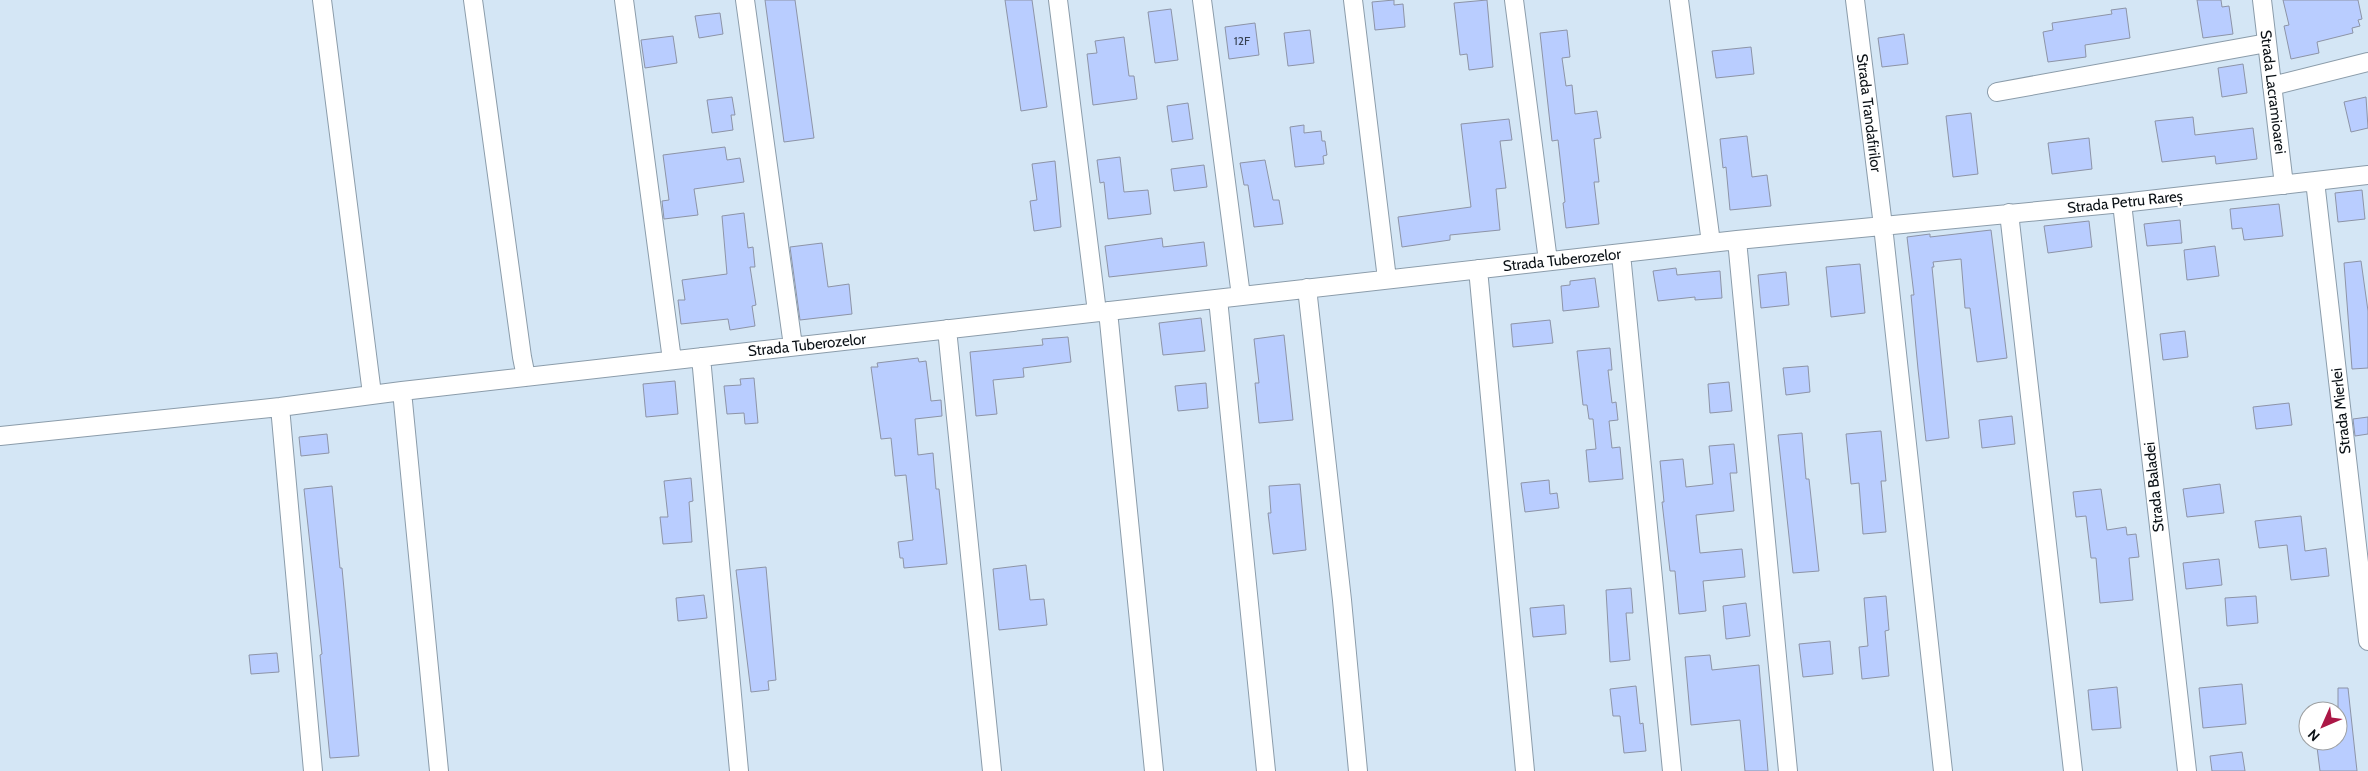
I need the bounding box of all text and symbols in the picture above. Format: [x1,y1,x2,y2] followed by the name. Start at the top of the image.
[2256,29,2290,155] street label: Strada Lacramioarei
[1234,33,1251,48] house number: 12F
[1853,53,1885,173] street label: Strada Trandafirilor
[2066,187,2184,218] street label: Strada Petru Rareș
[1502,245,1622,275] street label: Strada Tuberozelor
[747,330,867,360] street label: Strada Tuberozelor
[2328,367,2354,455] street label: Strada Mierlei
[2140,441,2168,533] street label: Strada Baladei
[2298,701,2348,751] north arrow
[2304,725,2324,745] text: N

